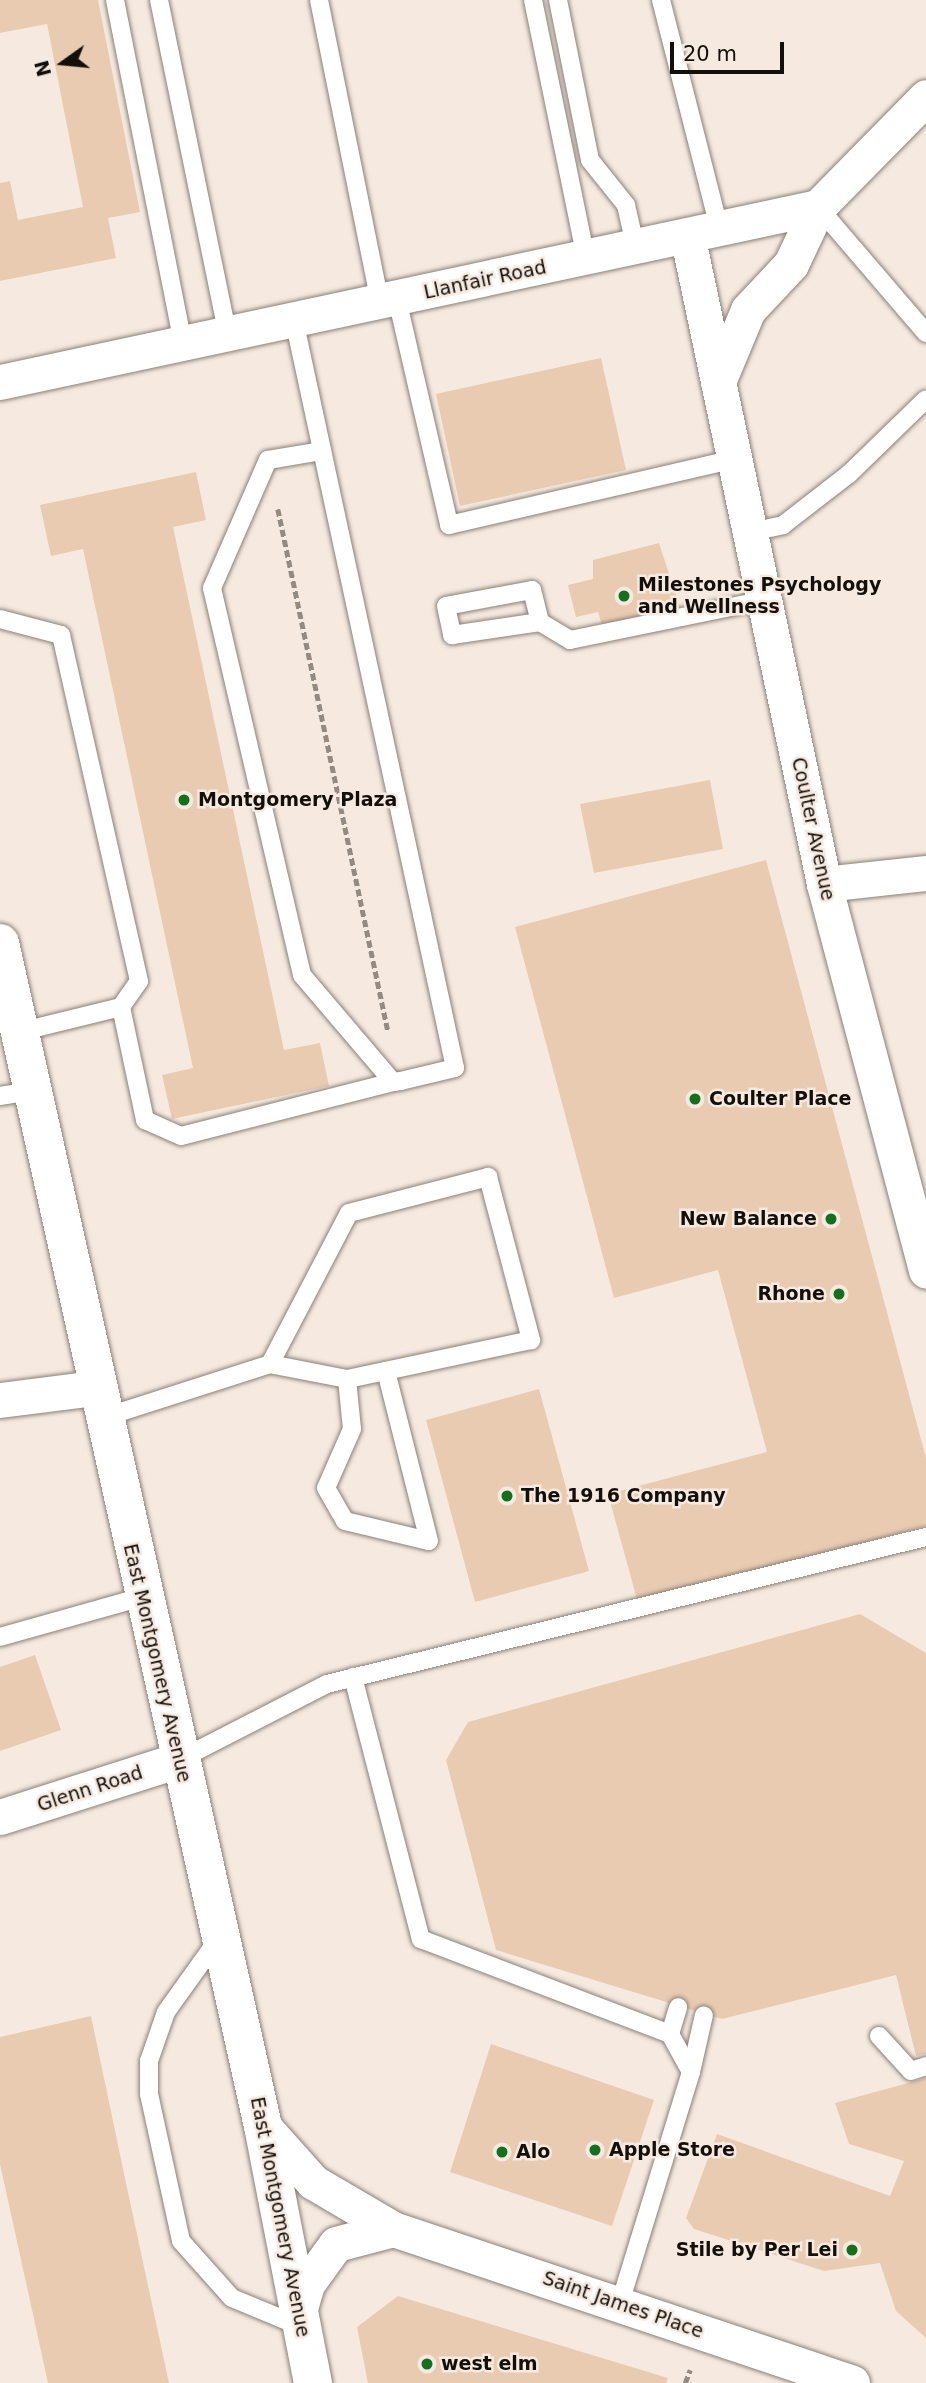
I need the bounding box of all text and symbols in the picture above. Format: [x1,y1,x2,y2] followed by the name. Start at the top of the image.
[28,28,98,98] north arrow
[674,28,788,72] scale bar
[683,42,737,66] text: 20 m
[30,58,55,79] text: N
[422,256,548,304] street label: Llanfair Road
[638,574,881,618] place label: Milestones Psychology and Wellness
[616,588,632,604] marker: Milestones Psychology and Wellness
[787,755,839,903] street label: Coulter Avenue
[198,789,397,811] place label: Montgomery Plaza
[176,792,192,808] marker: Montgomery Plaza
[709,1088,851,1110] place label: Coulter Place
[687,1091,703,1107] marker: Coulter Place
[680,1208,817,1230] place label: New Balance
[823,1211,839,1227] marker: New Balance
[757,1283,825,1305] place label: Rhone
[831,1286,847,1302] marker: Rhone
[521,1485,726,1507] place label: The 1916 Company
[499,1488,515,1504] marker: The 1916 Company
[118,1542,196,1784] street label: East Montgomery Avenue
[34,1761,146,1817] street label: Glenn Road
[246,2095,314,2339] street label: East Montgomery Avenue
[609,2139,735,2161] place label: Apple Store
[516,2141,550,2163] place label: Alo
[587,2142,603,2158] marker: Apple Store
[494,2144,510,2160] marker: Alo
[676,2239,838,2261] place label: Stile by Per Lei
[844,2242,860,2258] marker: Stile by Per Lei
[540,2267,706,2343] street label: Saint James Place
[441,2353,538,2375] place label: west elm
[419,2356,435,2372] marker: west elm

